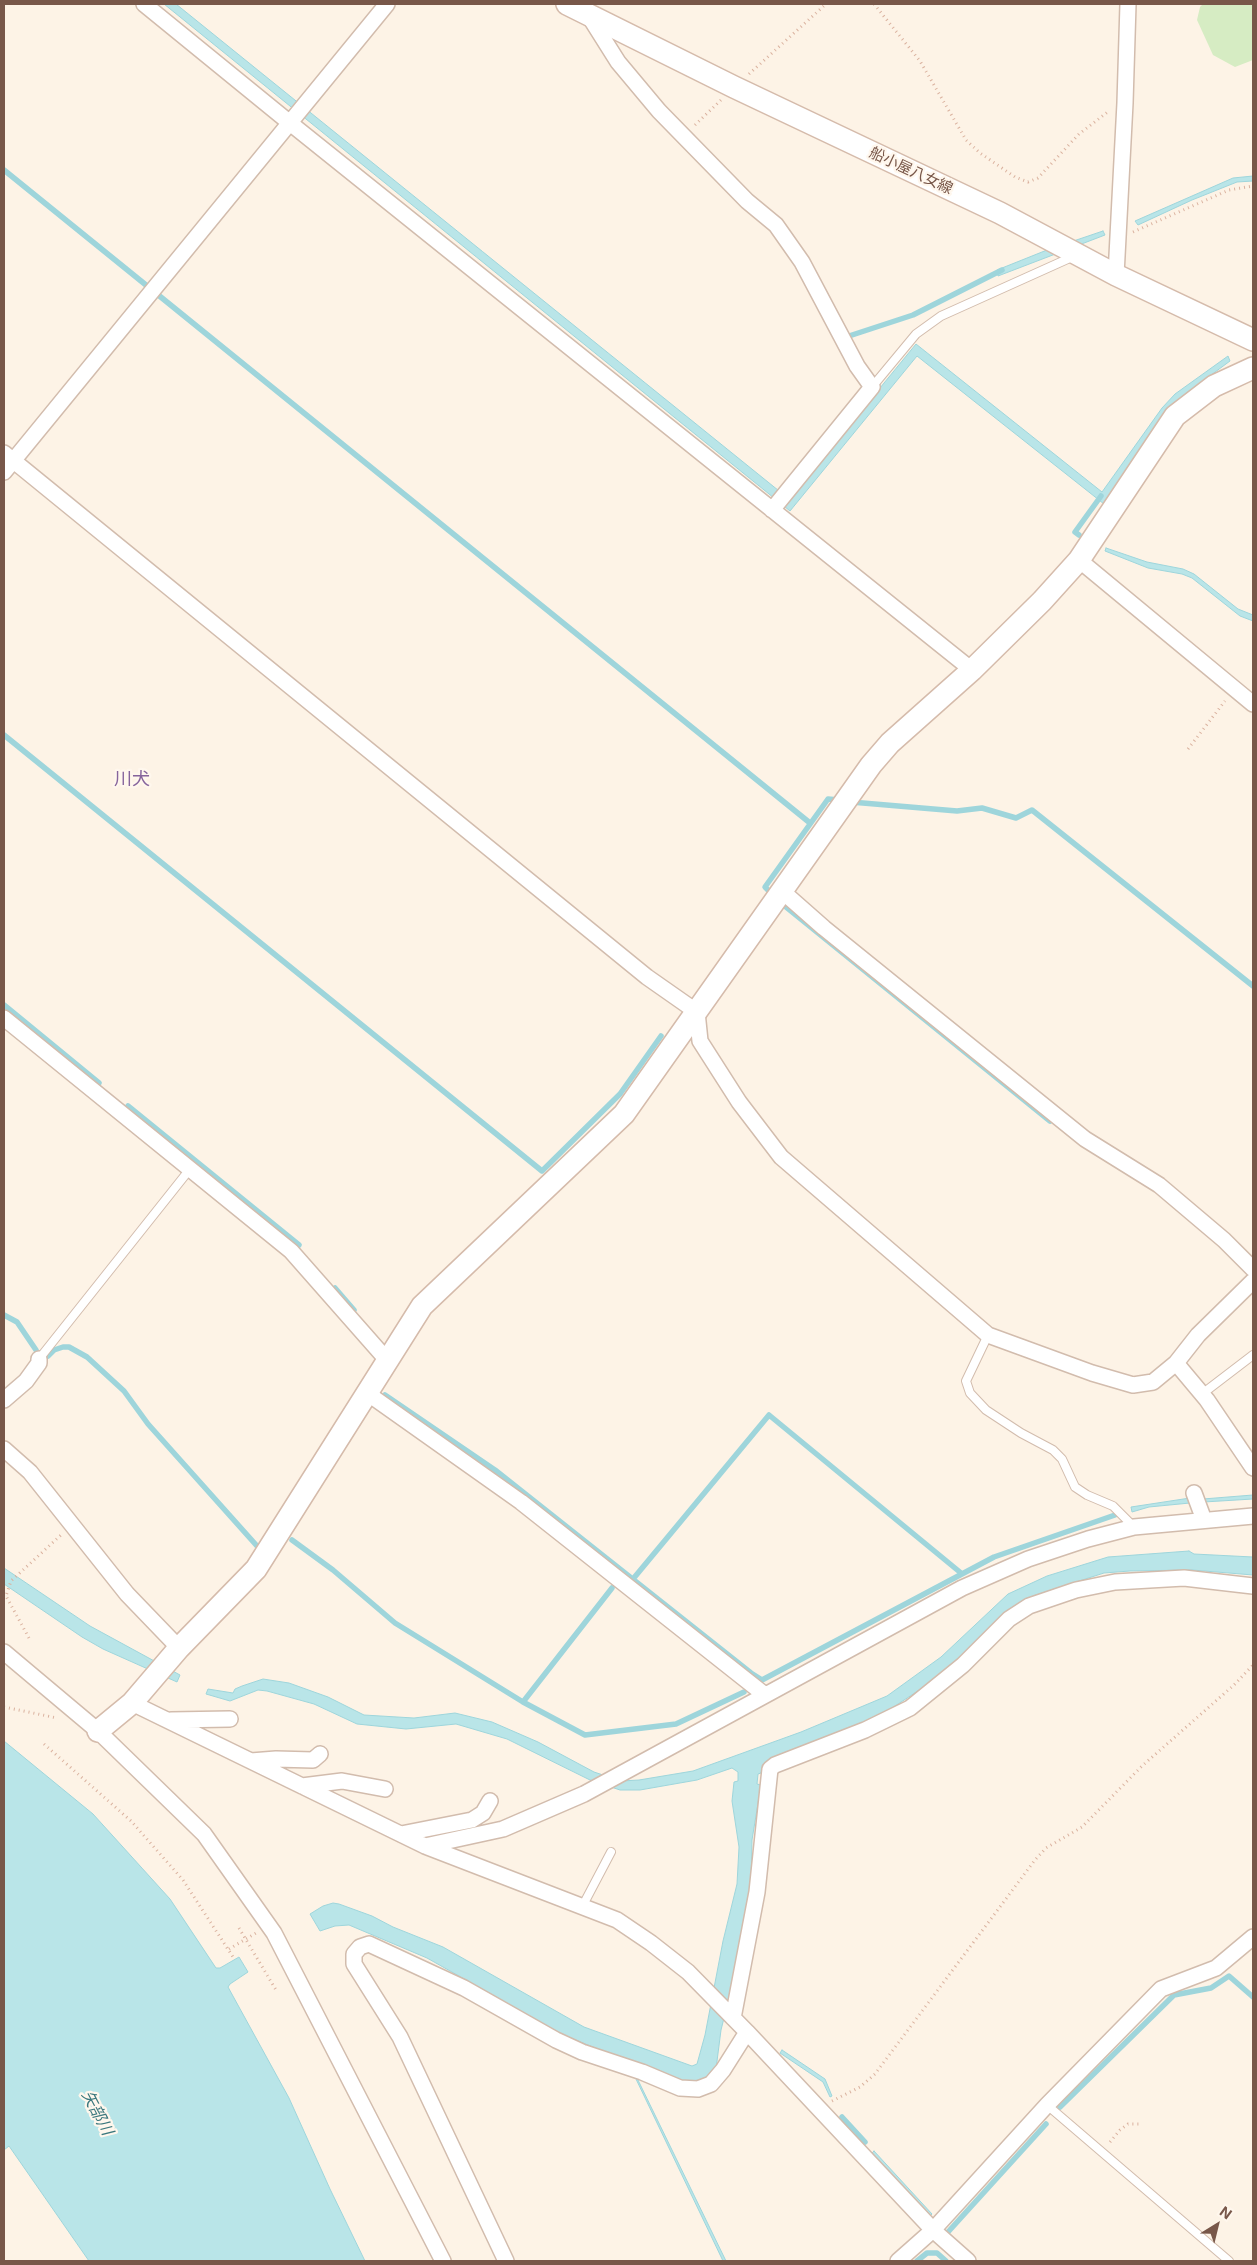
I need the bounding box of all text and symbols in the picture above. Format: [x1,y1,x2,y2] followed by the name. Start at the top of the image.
[866,144,956,198] street label: 船小屋八女線
[114,769,150,791] district label: 川犬
[77,2087,117,2139] water label: 矢部川
[1192,2200,1242,2250] north arrow
[1217,2202,1235,2222] text: N

